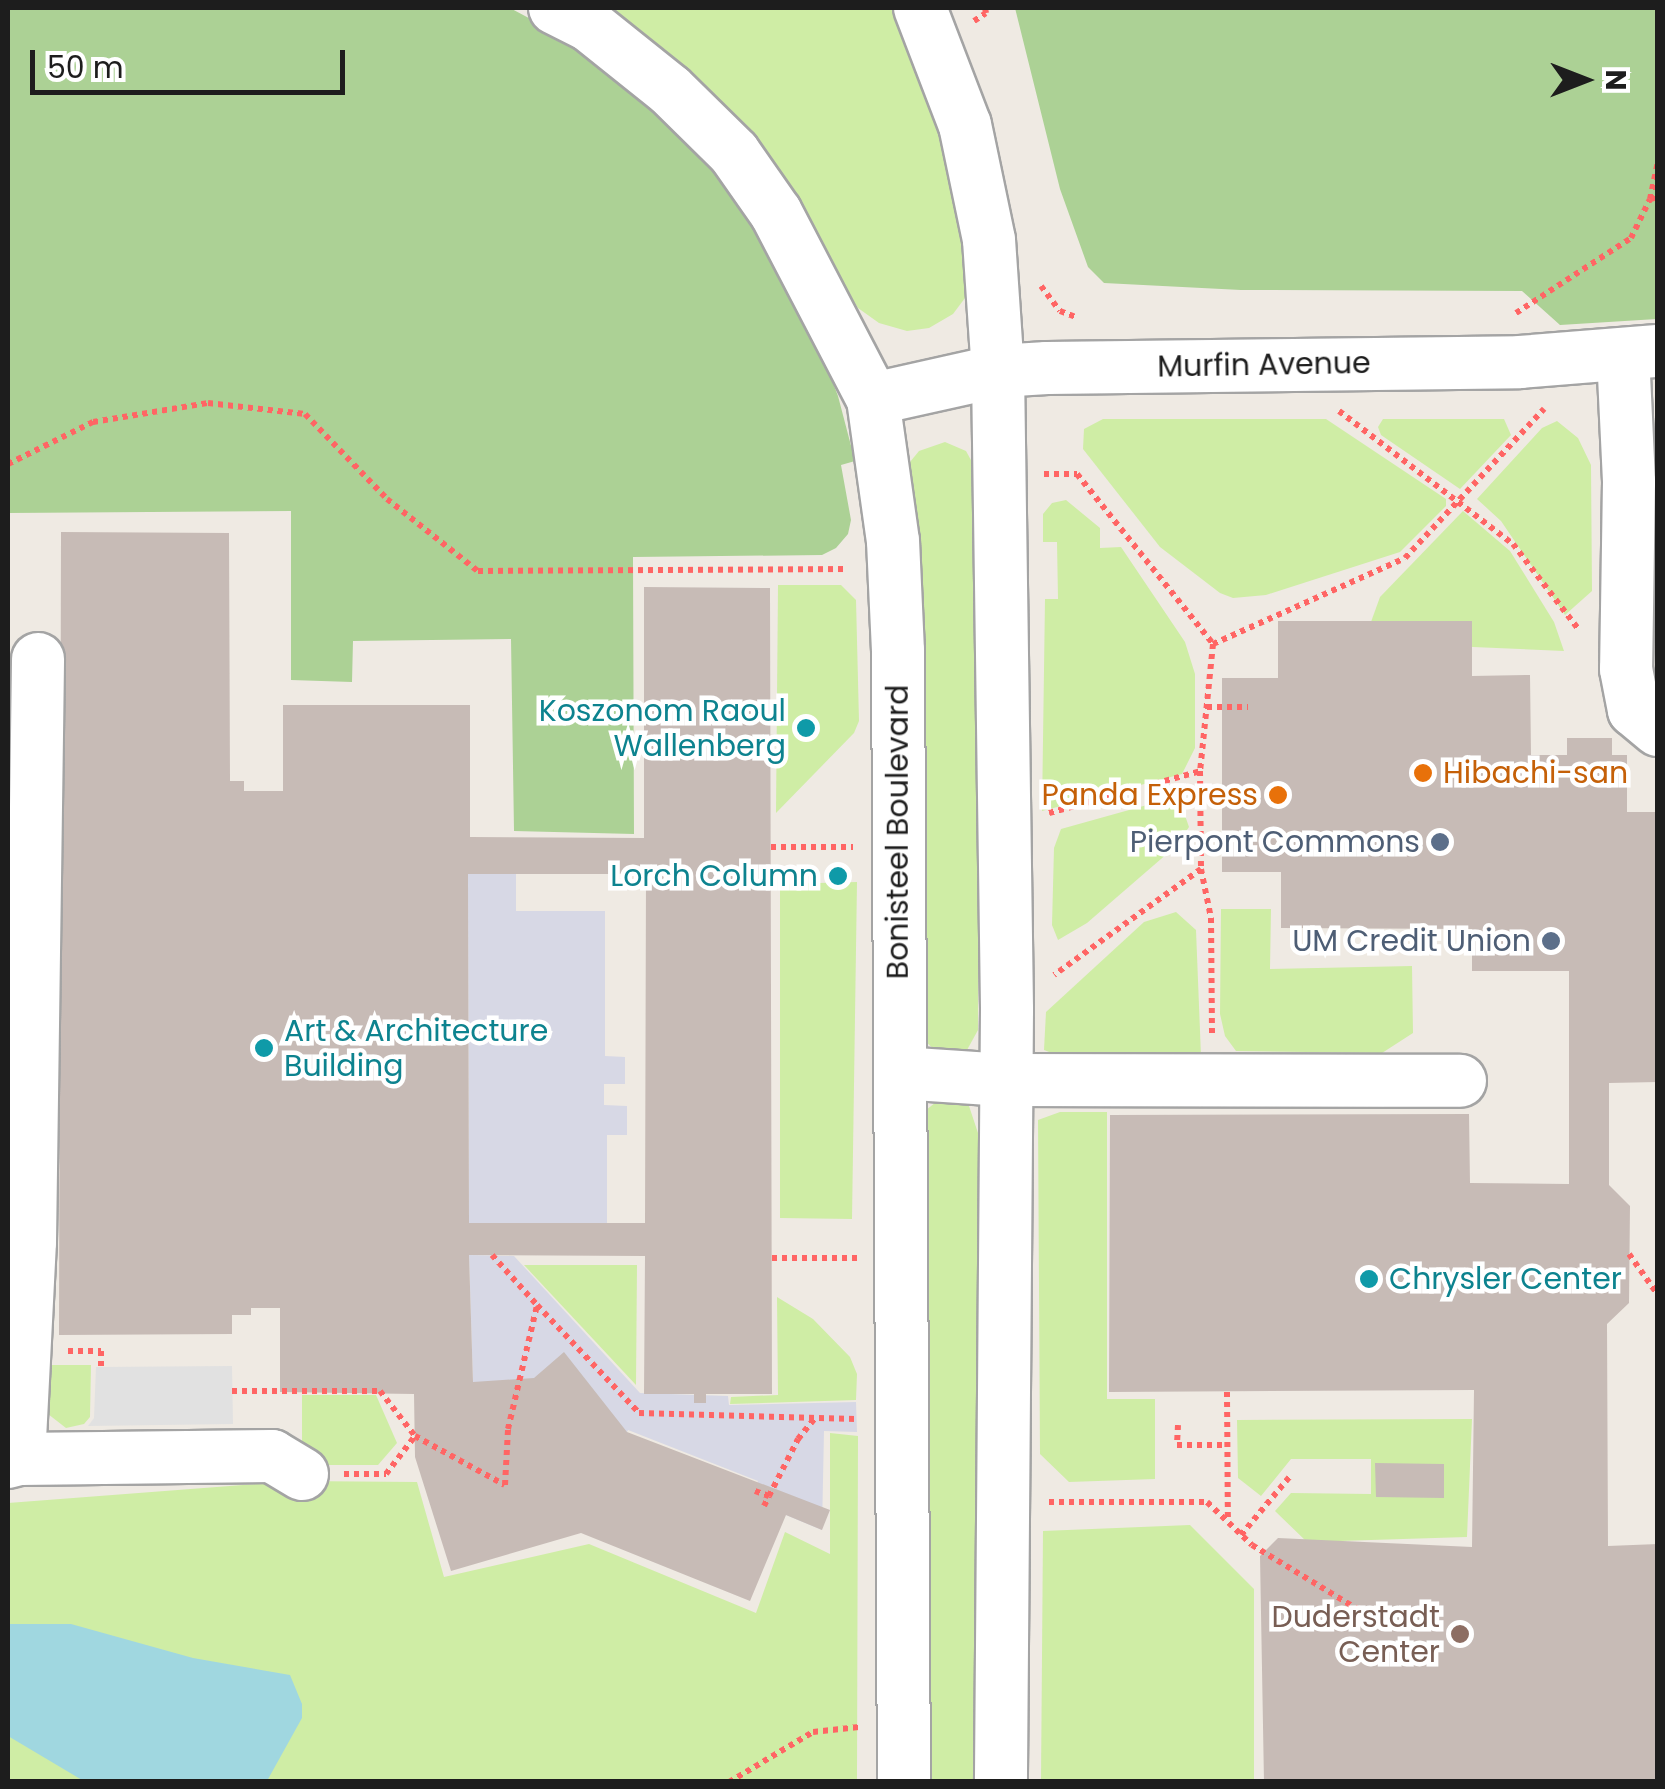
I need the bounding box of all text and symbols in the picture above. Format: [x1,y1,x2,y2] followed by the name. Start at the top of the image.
[35,30,350,92] scale bar
[1535,30,1635,130] north arrow
[47,46,124,89] text: 50 m
[1596,69,1635,91] text: N
[1157,345,1371,385] street label: Murfin Avenue
[880,685,916,979] street label: Bonisteel Boulevard
[539,693,786,764] place label: Koszonom Raoul Wallenberg
[795,717,817,739] marker: Koszonom Raoul Wallenberg
[1443,755,1628,791] place label: Hibachi-san
[1412,762,1434,784] marker: Hibachi-san
[1041,777,1258,813] place label: Panda Express
[1267,784,1289,806] marker: Panda Express
[1130,824,1420,860] place label: Pierpont Commons
[1429,831,1451,853] marker: Pierpont Commons
[610,858,818,894] place label: Lorch Column
[827,865,849,887] marker: Lorch Column
[1292,923,1531,959] place label: UM Credit Union
[1540,930,1562,952] marker: UM Credit Union
[284,1013,548,1084] place label: Art & Architecture Building
[253,1037,275,1059] marker: Art & Architecture Building
[1389,1261,1622,1297] place label: Chrysler Center
[1358,1268,1380,1290] marker: Chrysler Center
[1271,1599,1440,1670] place label: Duderstadt Center
[1449,1623,1471,1645] marker: Duderstadt Center

